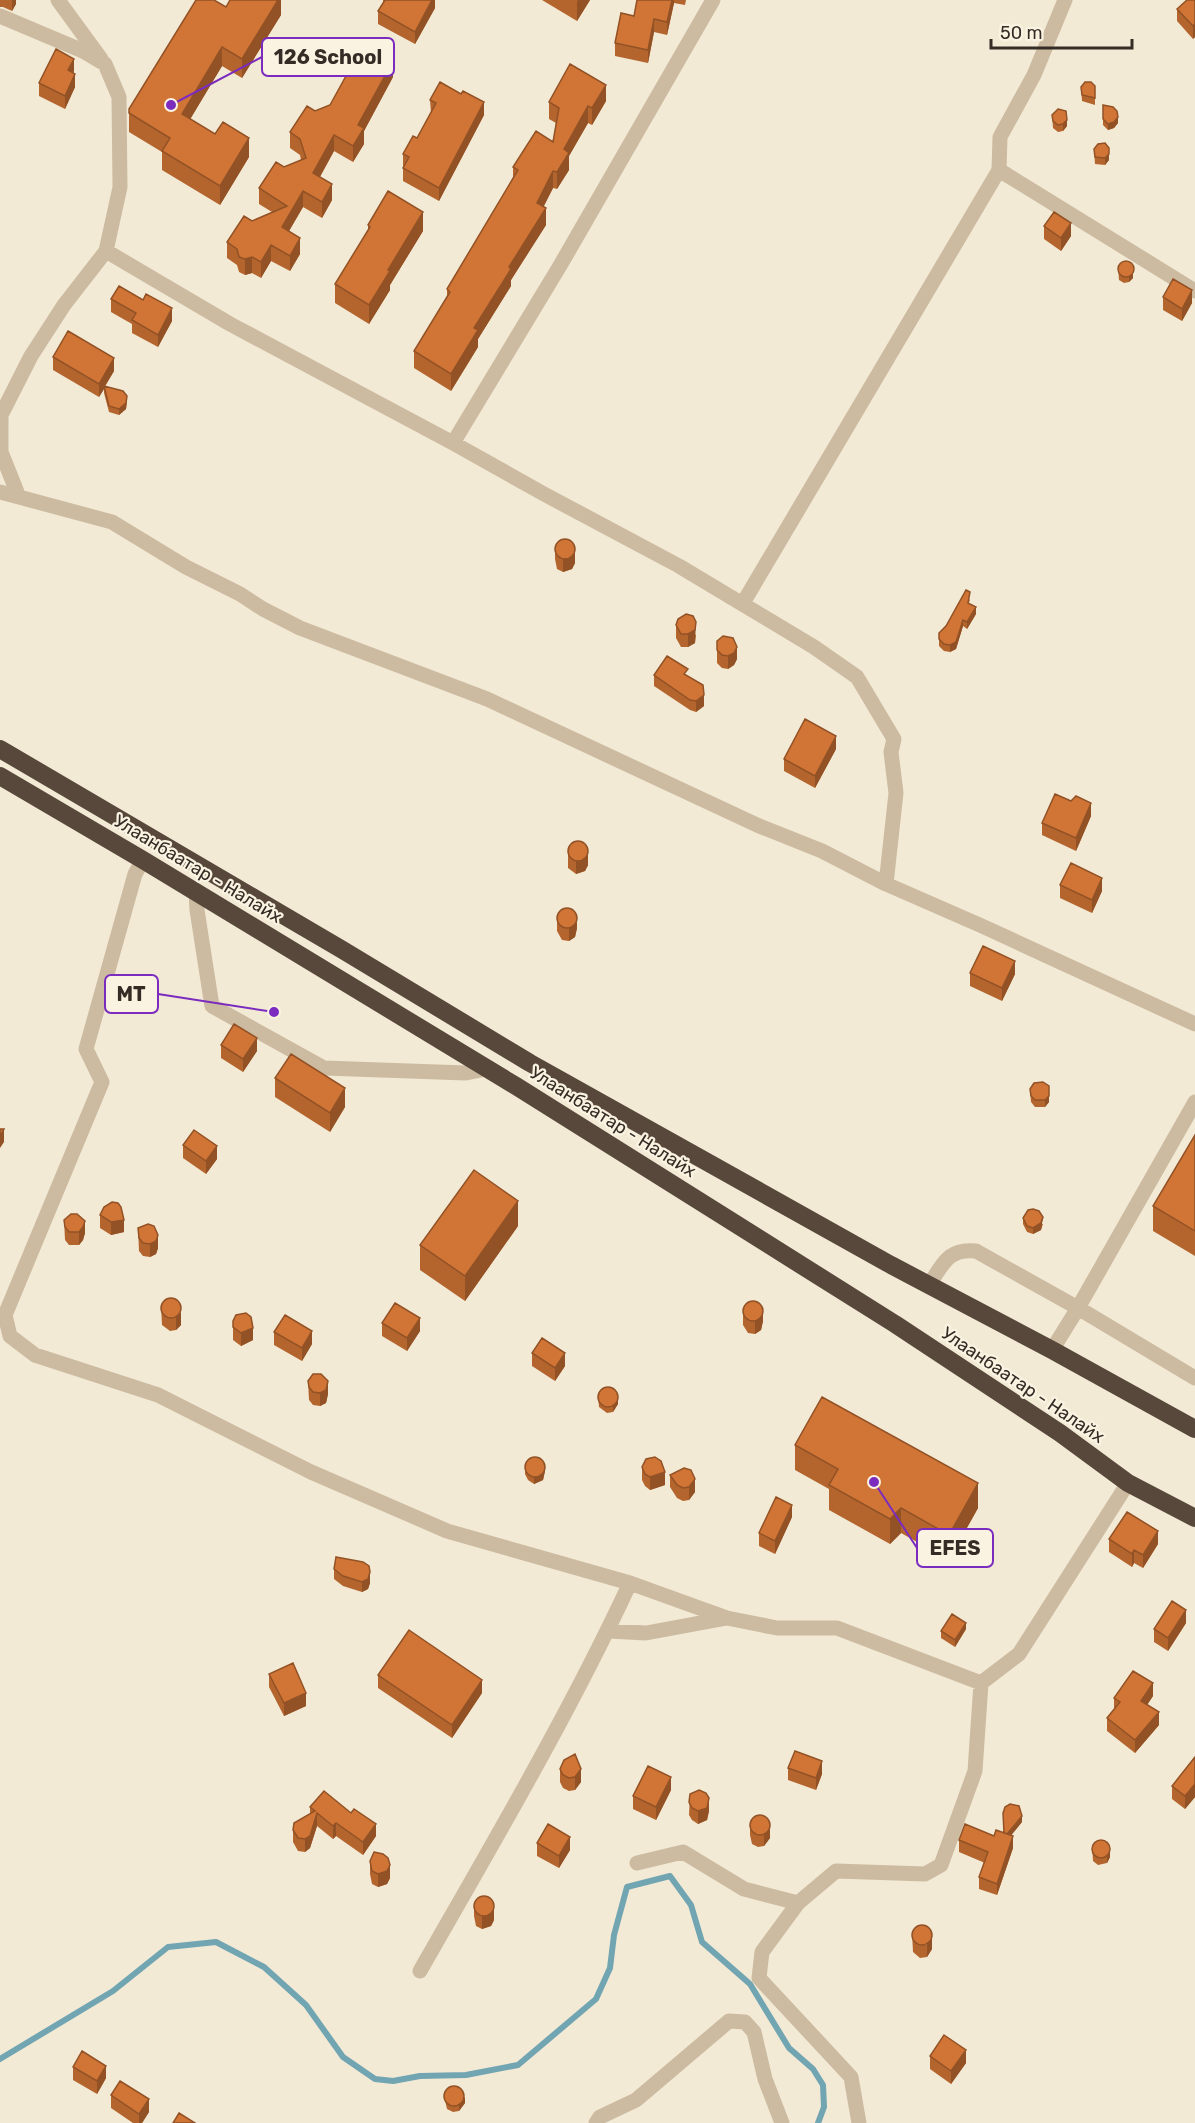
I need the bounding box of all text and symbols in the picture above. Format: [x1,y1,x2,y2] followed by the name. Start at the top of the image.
[991,12,1132,50] scale bar
[1000,22,1043,44] text: 50 m
[262,38,394,76] callout: 126 School
[274,45,382,69] text: 126 School
[110,810,286,928] street label: Улаанбаатар - Налайх
[105,975,158,1013] callout: MT
[116,982,146,1006] text: MT
[526,1062,700,1182] street label: Улаанбаатар - Налайх
[937,1322,1109,1448] street label: Улаанбаатар - Налайх
[917,1529,993,1567] callout: EFES
[929,1536,981,1560] text: EFES

